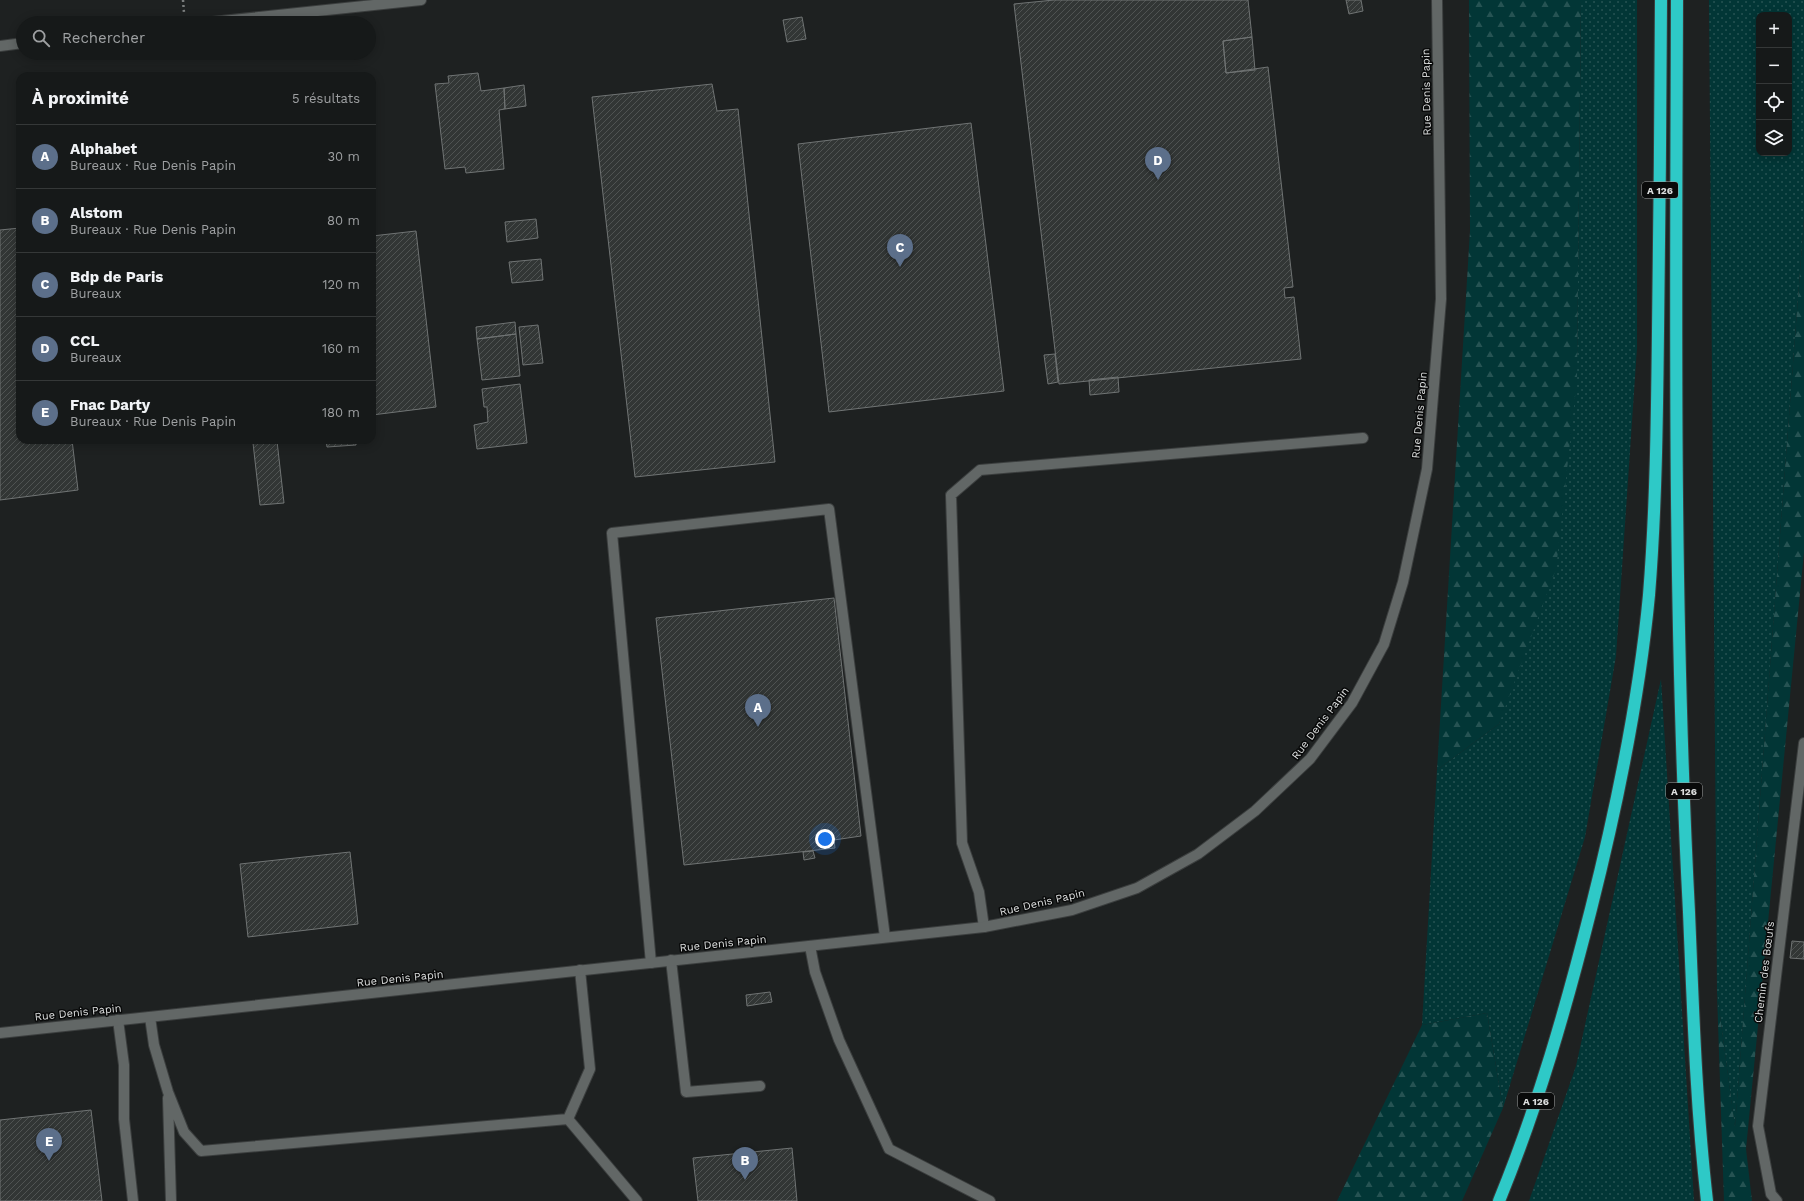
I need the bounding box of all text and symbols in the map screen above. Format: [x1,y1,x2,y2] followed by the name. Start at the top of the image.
[1756,12,1792,156] map controls
[1756,12,1792,48] button: +
[16,16,376,60] search box
[30,27,52,49] icon: search
[62,29,145,47] text: Rechercher
[1419,48,1434,136] street label: Rue Denis Papin
[1756,48,1792,84] button: −
[1756,84,1792,120] button: locate
[32,88,129,108] text: À proximité
[292,91,360,106] text: 5 résultats
[1756,120,1792,156] button: layers
[70,140,137,158] text: Alphabet
[1145,147,1171,180] pin: D
[41,149,49,164] text: A
[328,149,360,164] text: 30 m
[70,158,236,173] text: Bureaux · Rue Denis Papin
[1642,182,1678,198] road number: A 126
[70,204,123,222] text: Alstom
[41,213,49,228] text: B
[327,213,360,228] text: 80 m
[70,222,236,237] text: Bureaux · Rue Denis Papin
[887,234,913,267] pin: C
[70,268,163,286] text: Bdp de Paris
[41,277,49,292] text: C
[322,277,360,292] text: 120 m
[70,286,121,301] text: Bureaux
[70,332,99,350] text: CCL
[40,341,50,356] text: D
[322,341,360,356] text: 160 m
[70,350,121,365] text: Bureaux
[1409,371,1430,459] street label: Rue Denis Papin
[70,396,150,414] text: Fnac Darty
[41,405,49,420] text: E
[322,405,360,420] text: 180 m
[70,414,236,429] text: Bureaux · Rue Denis Papin
[1289,685,1352,762] street label: Rue Denis Papin
[745,694,771,727] pin: A
[1666,783,1702,799] road number: A 126
[815,829,835,849] your location
[998,886,1086,919] street label: Rue Denis Papin
[1752,920,1777,1024] street label: Chemin des Bœufs
[679,932,767,955] street label: Rue Denis Papin
[356,967,444,990] street label: Rue Denis Papin
[34,1001,122,1024] street label: Rue Denis Papin
[1518,1093,1554,1109] road number: A 126
[36,1128,62,1161] pin: E
[732,1147,758,1180] pin: B

